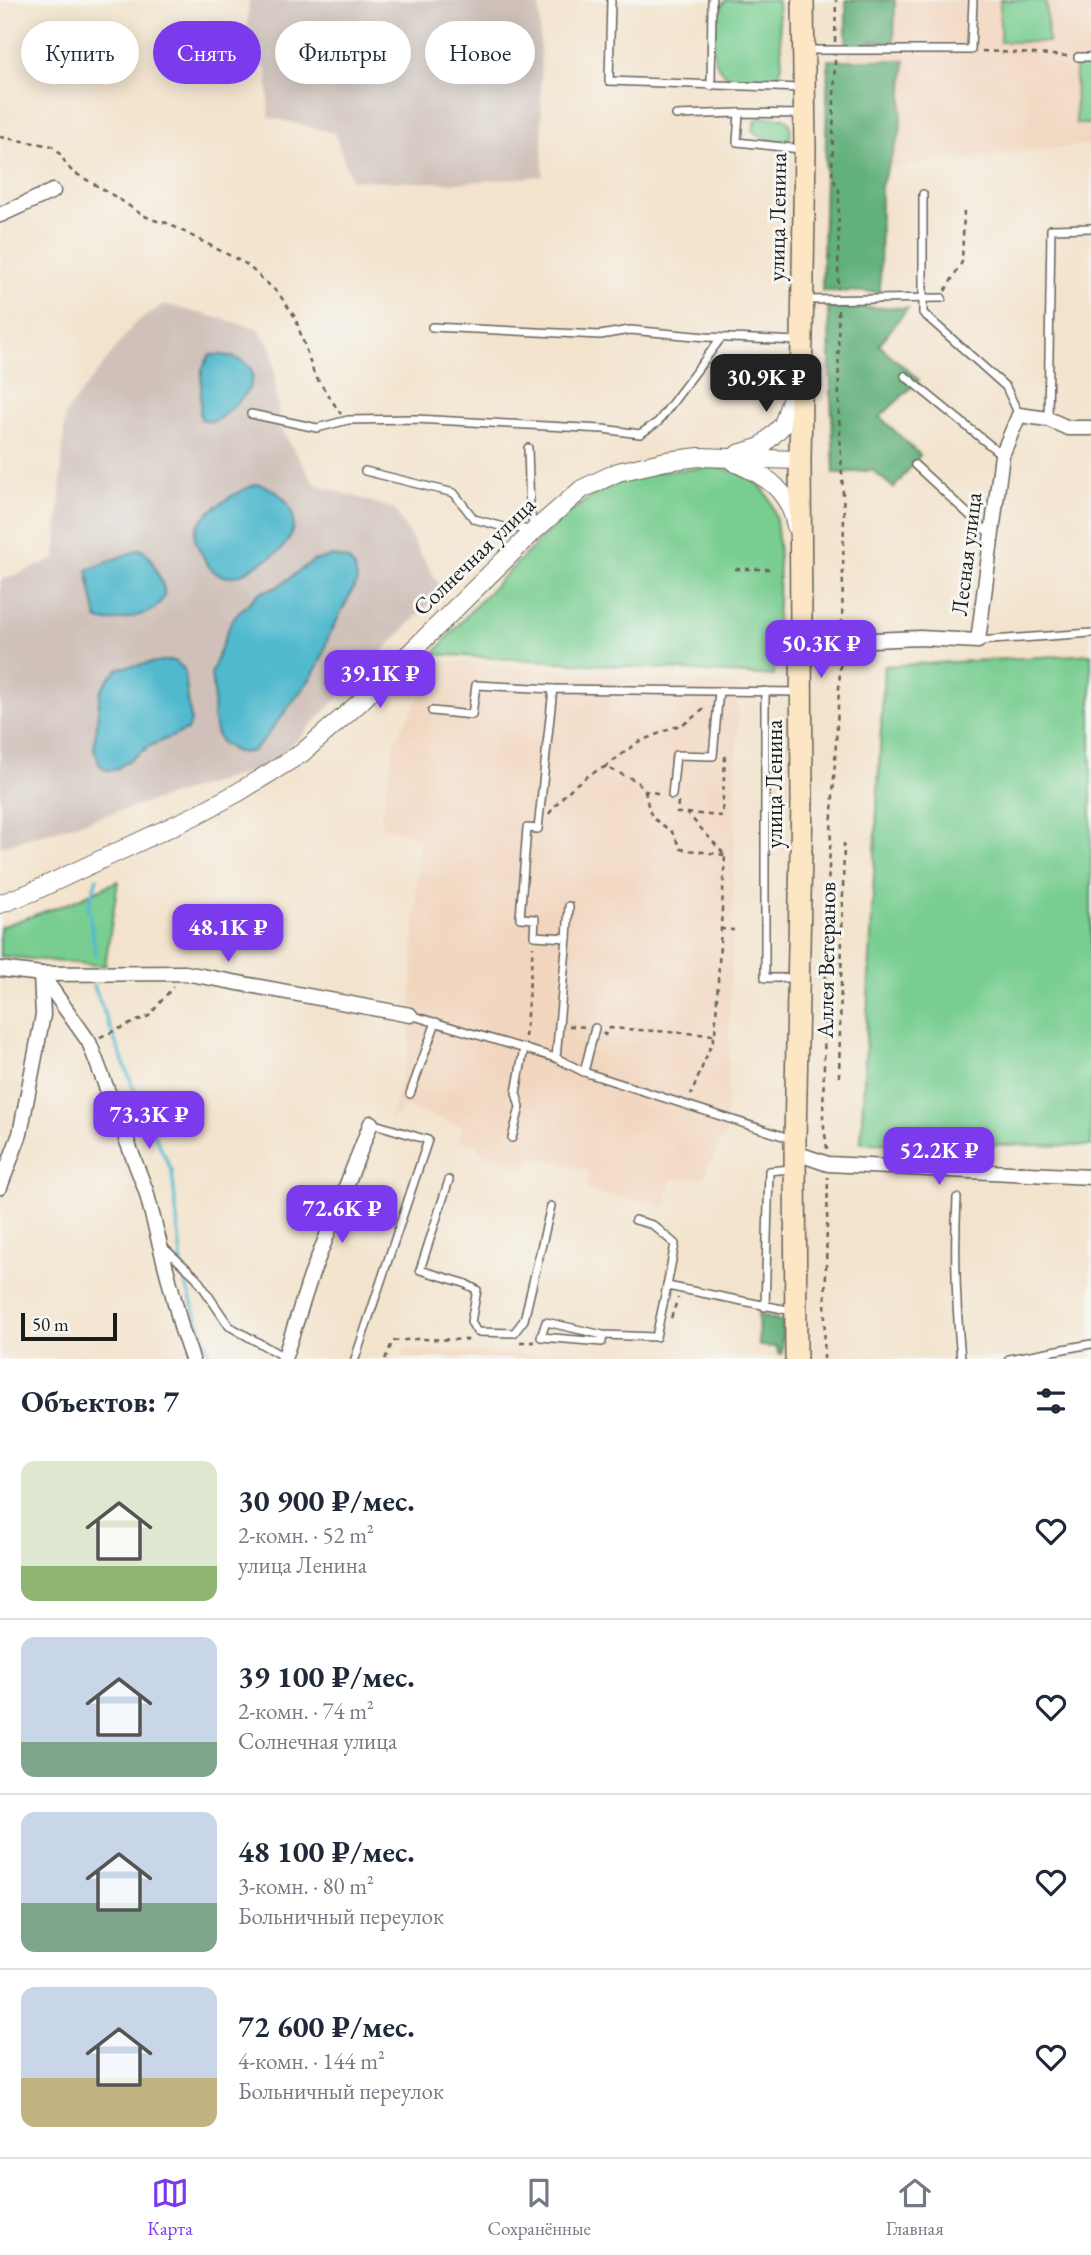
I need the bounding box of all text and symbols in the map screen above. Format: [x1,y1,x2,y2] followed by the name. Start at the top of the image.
[21,21,139,84] chip: Купить
[153,21,261,84] chip: Снять
[275,21,411,84] chip: Фильтры
[425,21,535,84] chip: Новое
[761,151,793,282] street label: улица Ленина
[701,354,831,414] pin: 30.9K ₽
[726,362,806,392] text: 30.9K ₽
[406,489,542,622] street label: Солнечная улица
[944,490,989,617] street label: Лесная улица
[756,620,886,680] pin: 50.3K ₽
[781,628,861,658] text: 50.3K ₽
[315,650,445,710] pin: 39.1K ₽
[340,658,420,688] text: 39.1K ₽
[759,719,789,848] street label: улица Ленина
[810,881,842,1040] street label: Аллея Ветеранов
[163,904,293,964] pin: 48.1K ₽
[188,912,268,942] text: 48.1K ₽
[84,1092,214,1151] pin: 73.3K ₽
[109,1099,189,1129] text: 73.3K ₽
[874,1128,1004,1187] pin: 52.2K ₽
[899,1135,979,1165] text: 52.2K ₽
[277,1186,407,1245] pin: 72.6K ₽
[302,1193,382,1223] text: 72.6K ₽
[21,1310,117,1342] scale bar
[32,1312,69,1337] text: 50 m
[21,1382,179,1421] text: Объектов: 7
[1032,1382,1070,1420] icon: filters
[238,1481,415,1520] text: 30 900 ₽/мес.
[77,1489,161,1573] icon: home
[1032,1512,1070,1550] icon: heart
[238,1520,374,1550] text: 2-комн. · 52 m²
[238,1550,367,1580] text: улица Ленина
[238,1657,415,1696] text: 39 100 ₽/мес.
[77,1665,161,1749] icon: home
[1032,1688,1070,1726] icon: heart
[238,1696,374,1726] text: 2-комн. · 74 m²
[238,1726,397,1756] text: Солнечная улица
[238,1832,415,1871] text: 48 100 ₽/мес.
[77,1840,161,1924] icon: home
[1032,1863,1070,1901] icon: heart
[238,1871,374,1901] text: 3-комн. · 80 m²
[238,1901,444,1931] text: Больничный переулок
[238,2007,415,2046] text: 72 600 ₽/мес.
[77,2015,161,2099] icon: home
[1032,2038,1070,2076] icon: heart
[238,2046,385,2076] text: 4-комн. · 144 m²
[238,2076,444,2106] text: Больничный переулок
[147,2174,193,2241] tab: Карта
[487,2174,591,2241] tab: Сохранённые
[886,2174,944,2241] tab: Главная

